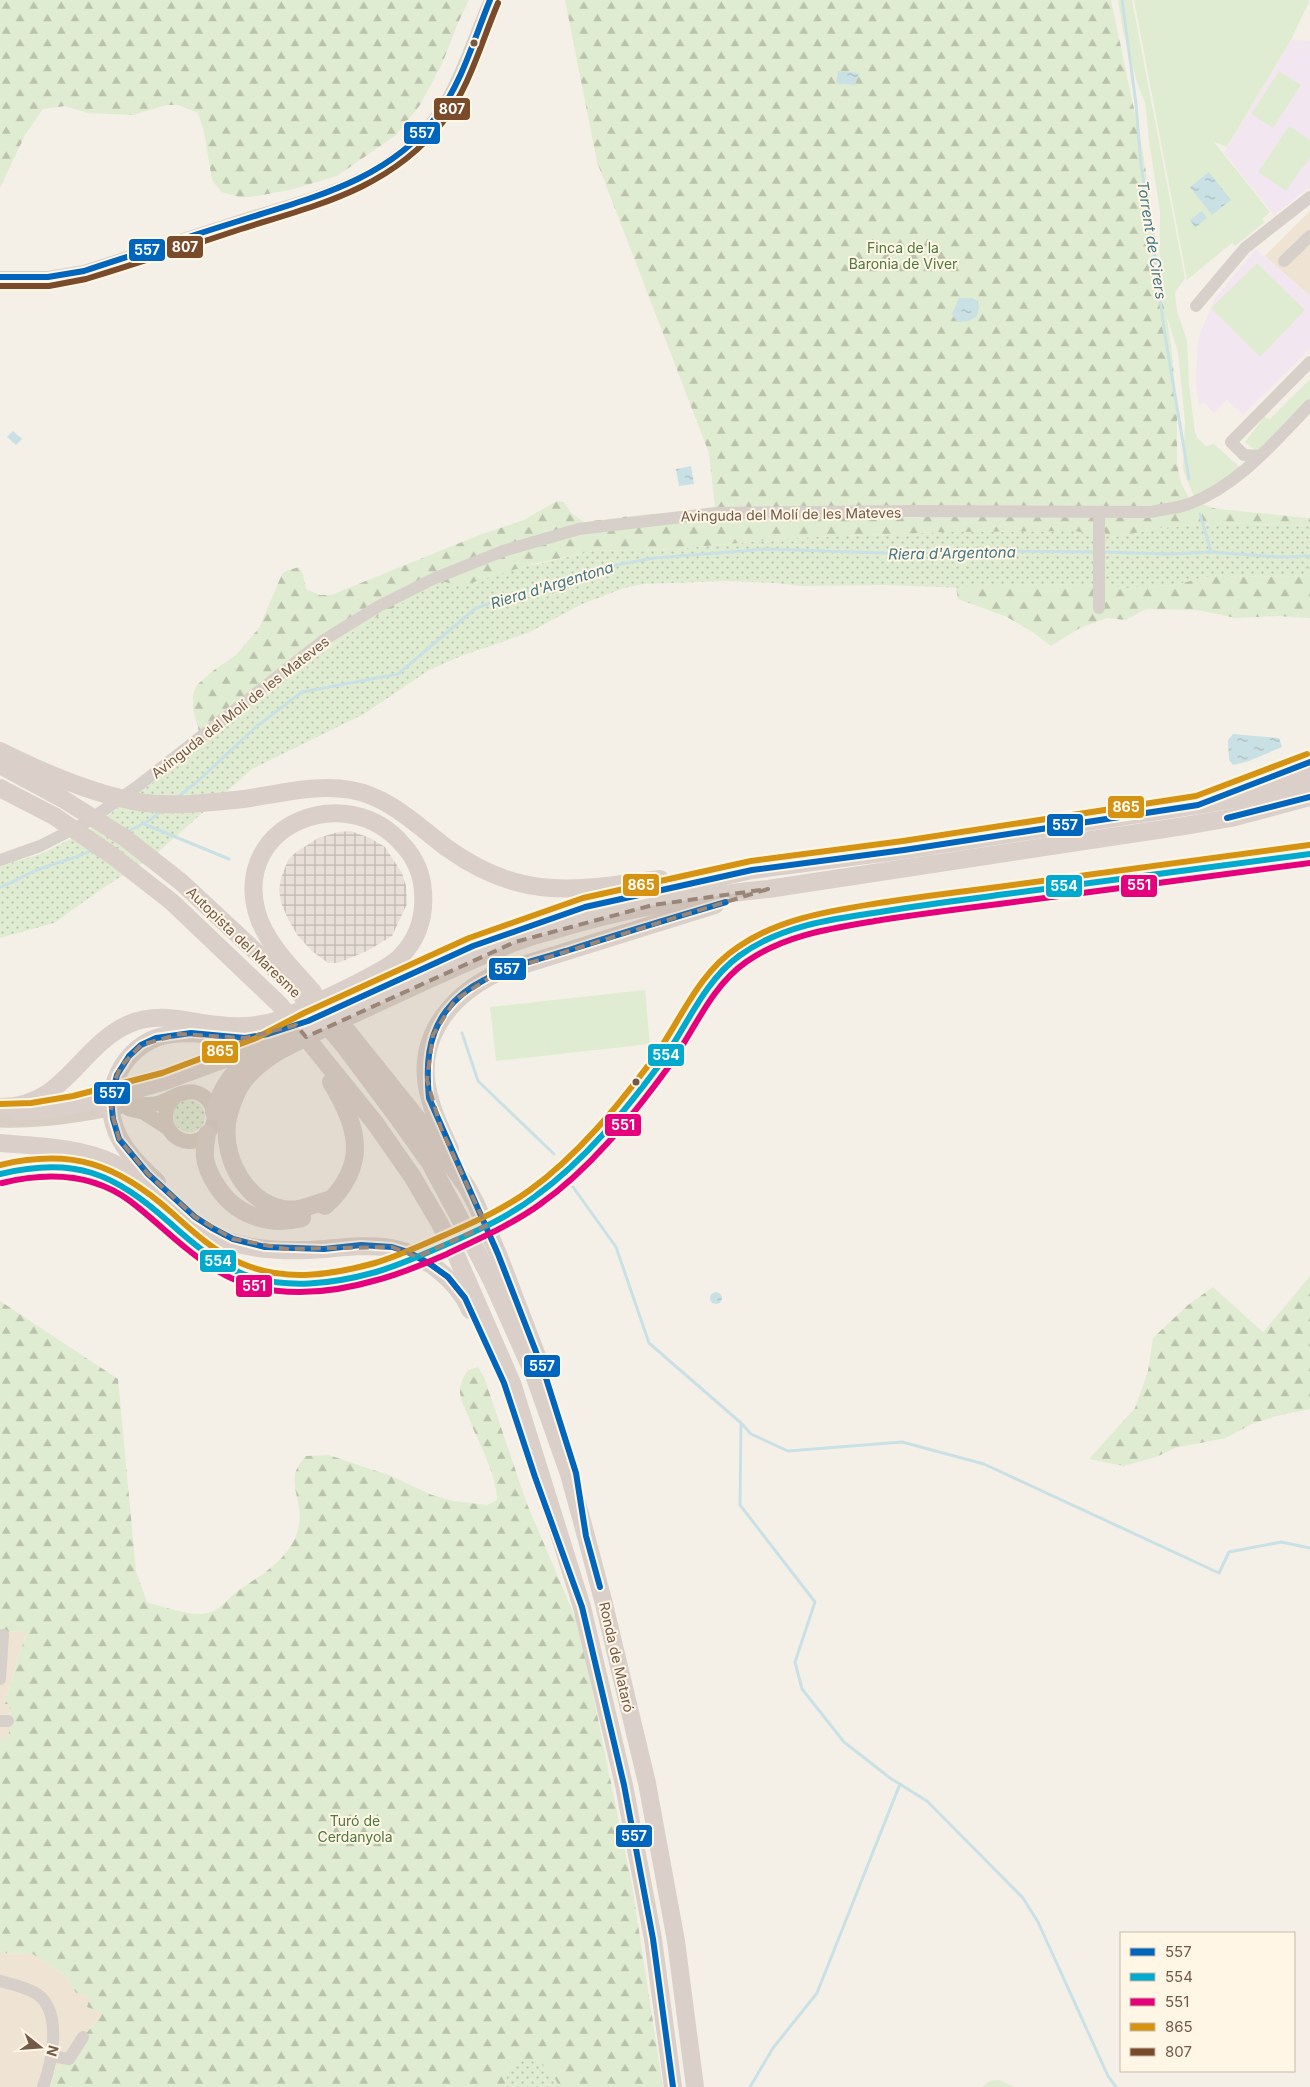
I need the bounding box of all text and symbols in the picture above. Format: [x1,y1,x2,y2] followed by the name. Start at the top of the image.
[469,38,479,48] unlabelled marker
[433,97,471,121] line badge: 807
[439,100,465,117] text: 807
[403,121,441,145] line badge: 557
[409,124,435,141] text: 557
[1133,179,1171,301] water label: Torrent de Cirers
[166,235,204,259] line badge: 807
[128,238,166,262] line badge: 557
[172,238,198,255] text: 807
[849,239,957,272] park label: Finca de la Baronia de Viver
[134,241,160,258] text: 557
[680,504,902,524] street label: Avinguda del Molí de les Mateves
[888,542,1016,564] water label: Riera d'Argentona
[488,557,616,613] water label: Riera d'Argentona
[148,632,332,782] street label: Avinguda del Molí de les Mateves
[1107,795,1145,819] line badge: 865
[1112,798,1140,815] text: 865
[1046,813,1084,837] line badge: 557
[1052,816,1078,833] text: 557
[622,873,660,897] line badge: 865
[1045,874,1083,898] line badge: 554
[1120,874,1158,898] line badge: 551
[627,876,655,893] text: 865
[1127,876,1151,893] text: 551
[1050,877,1078,894] text: 554
[183,883,305,1001] street label: Autopista del Maresme
[488,957,527,981] line badge: 557
[494,960,520,977] text: 557
[201,1040,239,1064] line badge: 865
[206,1042,234,1059] text: 865
[647,1043,685,1067] line badge: 554
[652,1046,680,1063] text: 554
[631,1077,641,1087] unlabelled marker
[93,1081,131,1105] line badge: 557
[99,1084,125,1101] text: 557
[604,1113,642,1137] line badge: 551
[611,1116,635,1133] text: 551
[199,1249,237,1273] line badge: 554
[204,1252,232,1269] text: 554
[235,1274,273,1298] line badge: 551
[242,1277,266,1294] text: 551
[523,1354,561,1378] line badge: 557
[529,1357,555,1374] text: 557
[596,1600,638,1714] street label: Ronda de Mataró
[317,1812,393,1845] park label: Turó de Cerdanyola
[615,1824,653,1848] line badge: 557
[621,1827,647,1844] text: 557
[1120,1932,1295,2072] legend
[1165,1942,1192,1961] text: 557
[1165,1967,1193,1986] text: 554
[1165,1992,1189,2011] text: 551
[1165,2017,1193,2036] text: 865
[15,2022,65,2072] north arrow
[1165,2042,1192,2061] text: 807
[43,2043,63,2059] text: N

